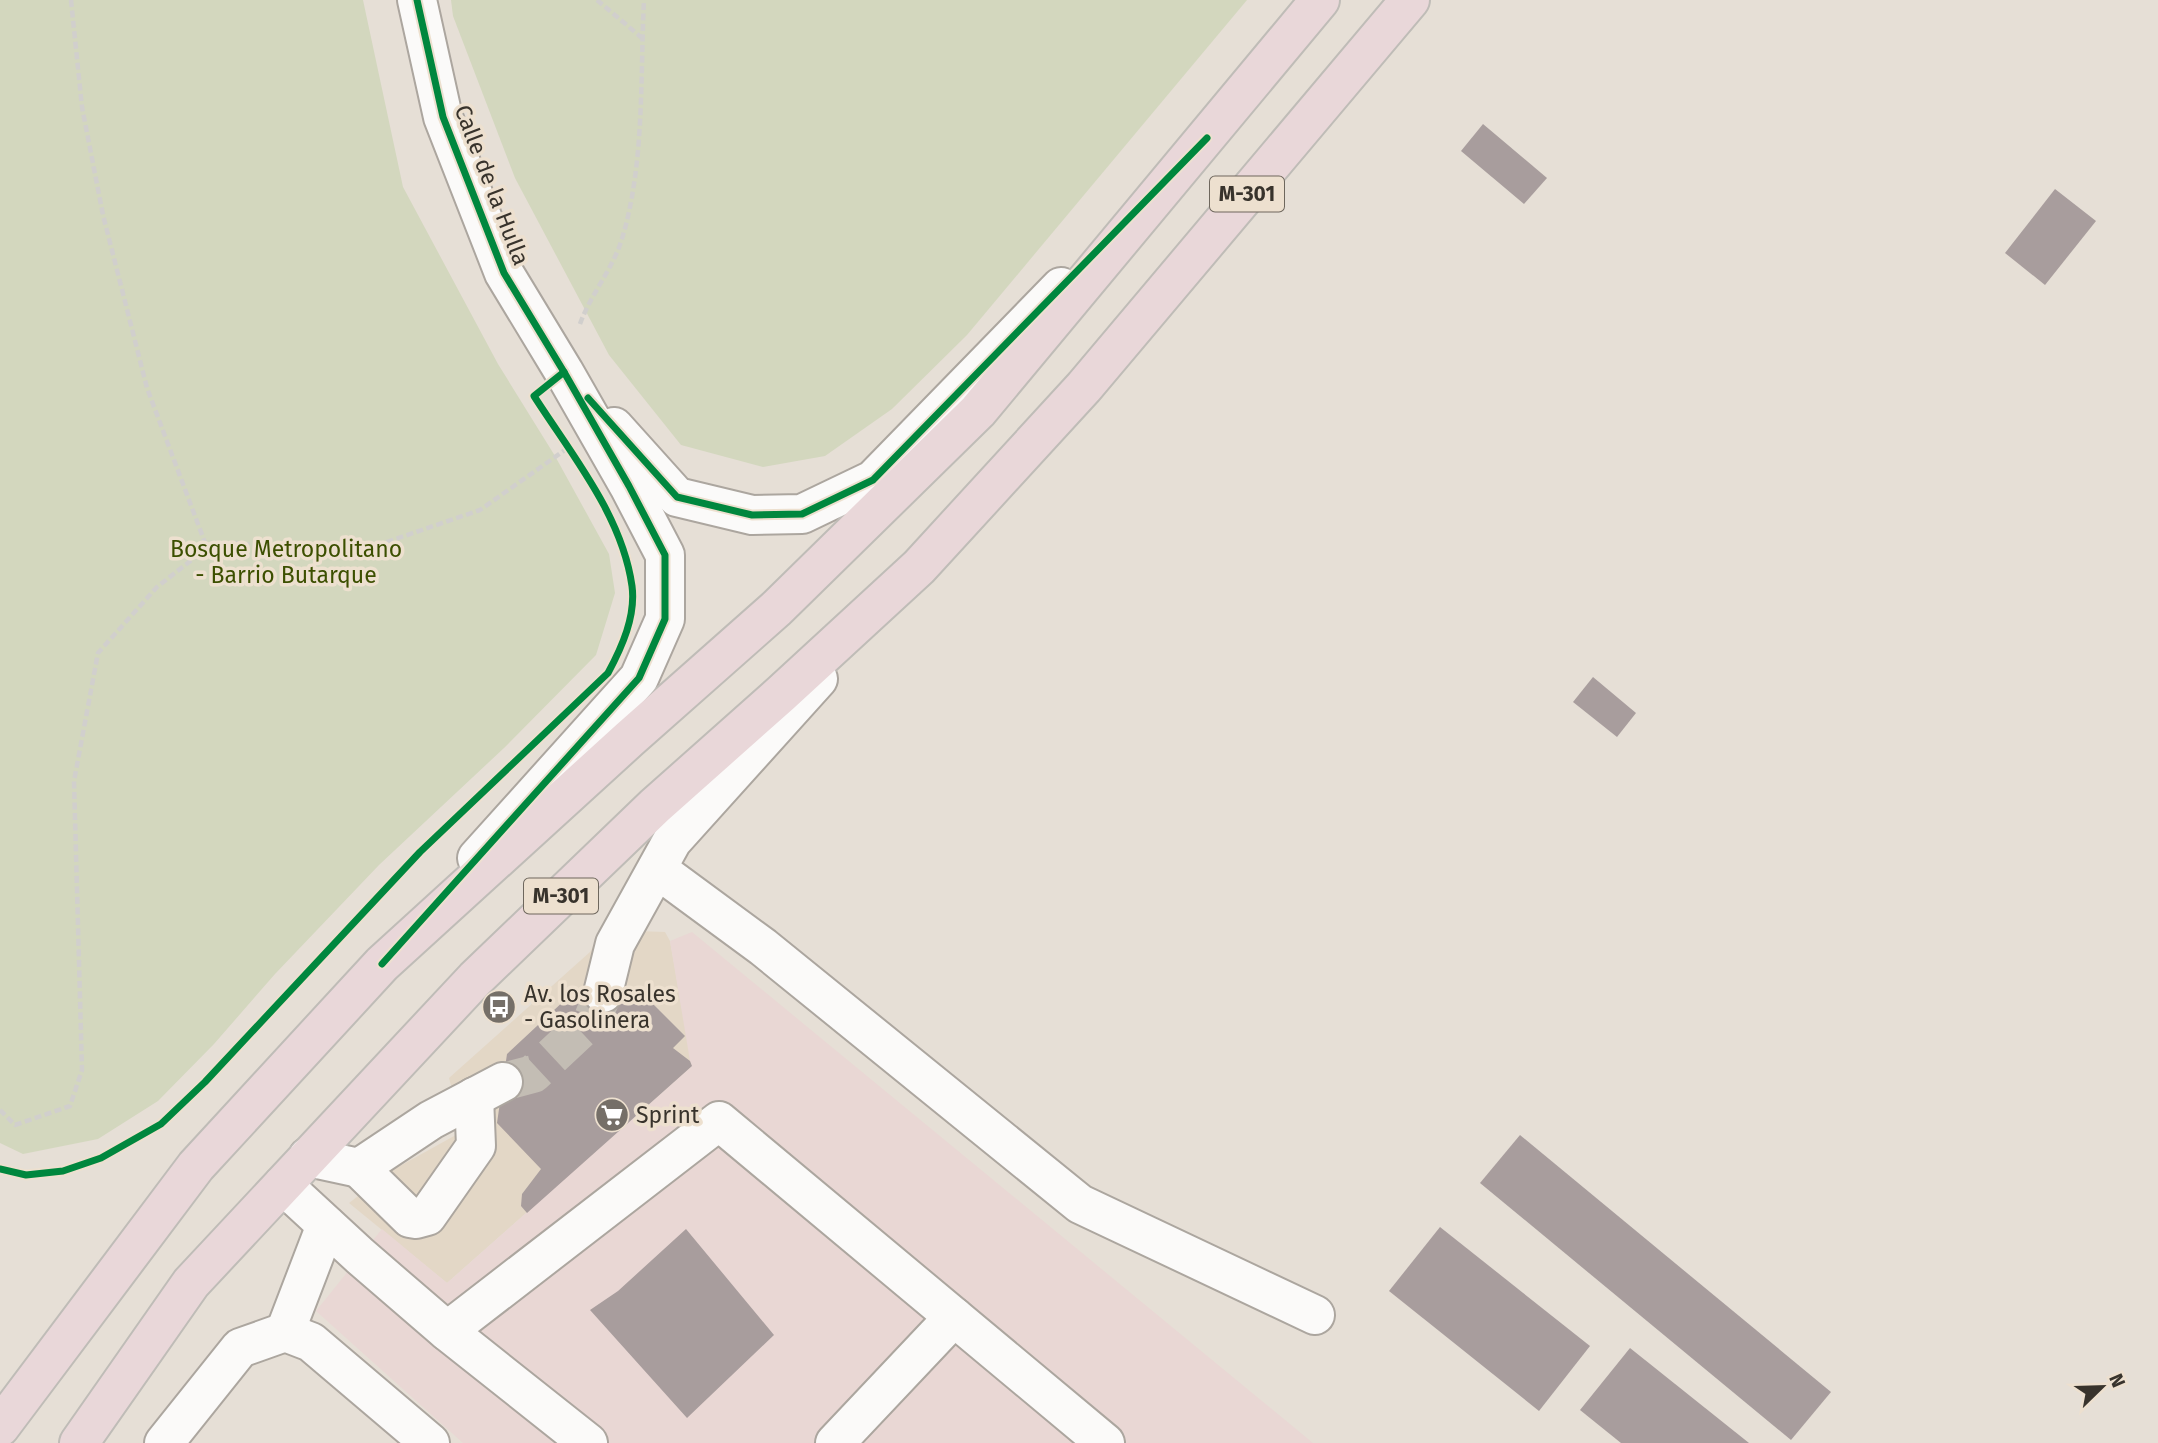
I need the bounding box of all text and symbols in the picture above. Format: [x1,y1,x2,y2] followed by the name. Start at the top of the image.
[449,101,535,269] street label: Calle de la Hulla
[1210,176,1284,212] road number: M-301
[170,535,402,589] park label: Bosque Metropolitano - Barrio Butarque
[524,878,598,914] road number: M-301
[524,980,676,1034] place label: Av. los Rosales - Gasolinera
[480,988,518,1026] bus stop icon: Av. los Rosales - Gasolinera
[593,1096,631,1134] supermarket icon: Sprint
[636,1101,700,1129] place label: Sprint
[2067,1352,2137,1422] north arrow
[2104,1370,2130,1391] text: N

